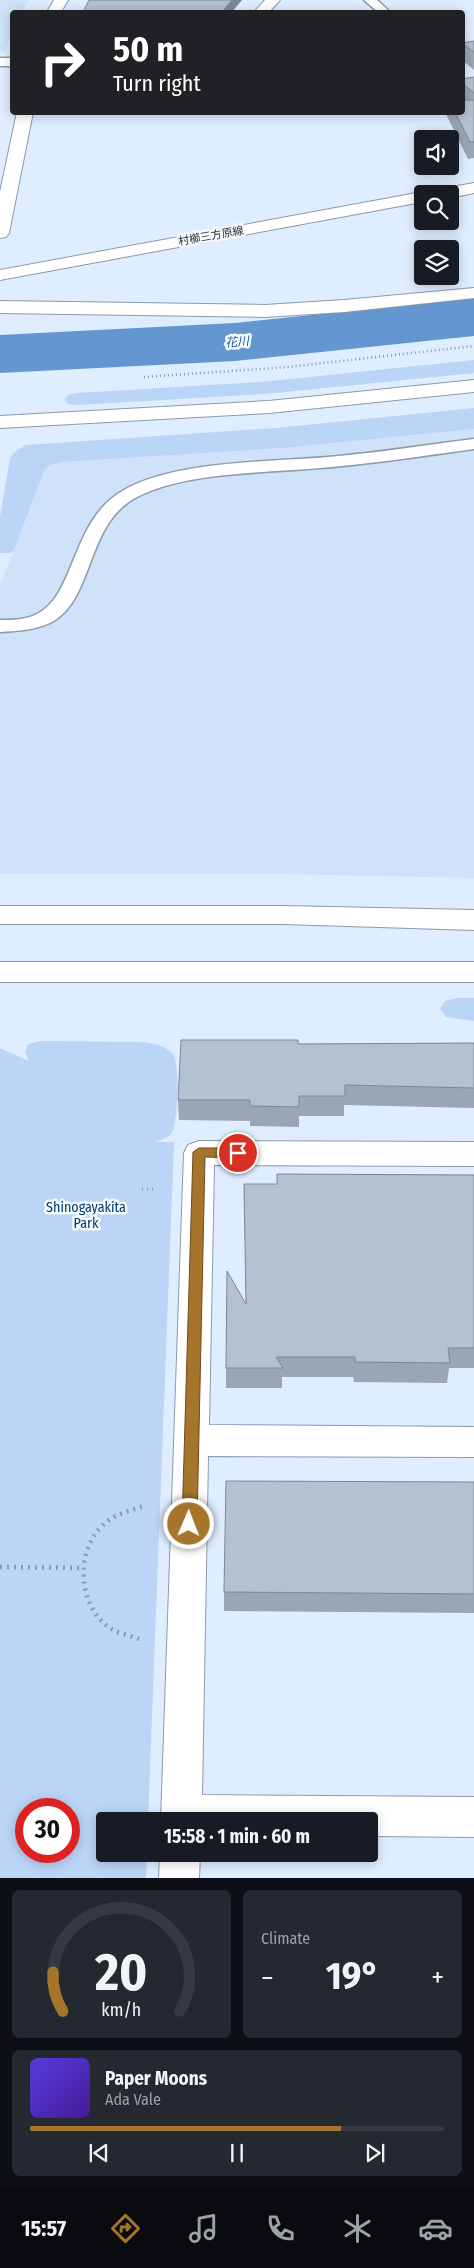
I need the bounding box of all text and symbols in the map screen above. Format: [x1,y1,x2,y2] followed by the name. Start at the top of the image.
[113,28,183,70] text: 50 m
[30,30,95,95] icon: right
[113,70,201,97] text: Turn right
[414,130,459,285] map controls
[414,130,459,175] button: sound
[414,185,459,230] button: search
[177,224,245,248] street label: 村櫛三方原線
[414,240,459,285] button: layers
[224,334,252,350] water label: 花川
[217,1132,259,1174] pin
[224,1139,252,1167] icon: arrive
[46,1199,126,1232] park label: Shinogayakita Park
[162,1497,214,1549] position arrow
[15,1798,80,1863] speed limit sign: 30
[164,1825,310,1848] text: 15:58 · 1 min · 60 m
[261,1929,310,1948] text: Climate
[94,1941,148,2004] text: 20
[326,1953,379,1999] text: 19°
[261,1961,274,1994] text: −
[431,1961,444,1994] text: +
[102,1999,141,2021] text: km/h
[105,2067,207,2090] text: Paper Moons
[105,2090,161,2109] text: Ada Vale
[85,2139,113,2167] icon: previous
[223,2139,251,2167] icon: pause
[361,2139,389,2167] icon: next
[108,2211,143,2246] icon: directions
[186,2211,221,2246] icon: music
[263,2211,298,2246] icon: phone
[340,2211,375,2246] icon: climate
[418,2211,453,2246] icon: car
[21,2215,66,2242] text: 15:57

